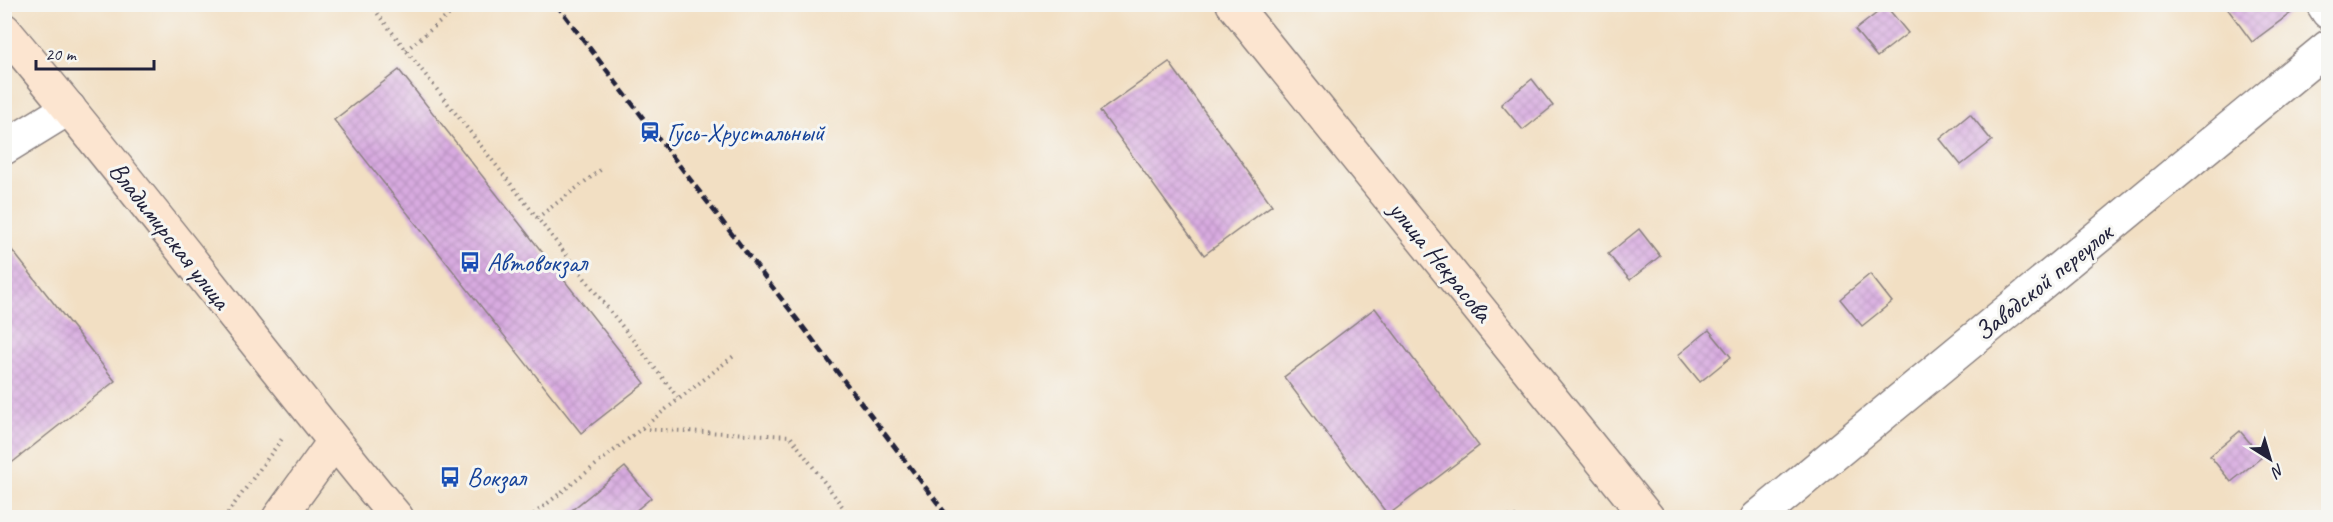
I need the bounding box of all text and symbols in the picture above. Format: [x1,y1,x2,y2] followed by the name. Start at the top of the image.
[36,33,154,71] scale bar
[45,43,78,65] text: 20 m
[667,116,826,149] place label: Гусь-Хрустальный
[638,120,662,144] station icon: Гусь-Хрустальный
[102,155,239,317] street label: Владимирская улица
[1380,192,1501,330] street label: улица Некрасова
[1967,215,2121,348] street label: Заводской переулок
[487,246,589,279] place label: Автовокзал
[458,250,482,274] bus stop icon: Автовокзал
[2240,429,2300,489] north arrow
[2266,459,2288,483] text: N
[467,461,528,494] place label: Вокзал
[438,465,462,489] bus stop icon: Вокзал

